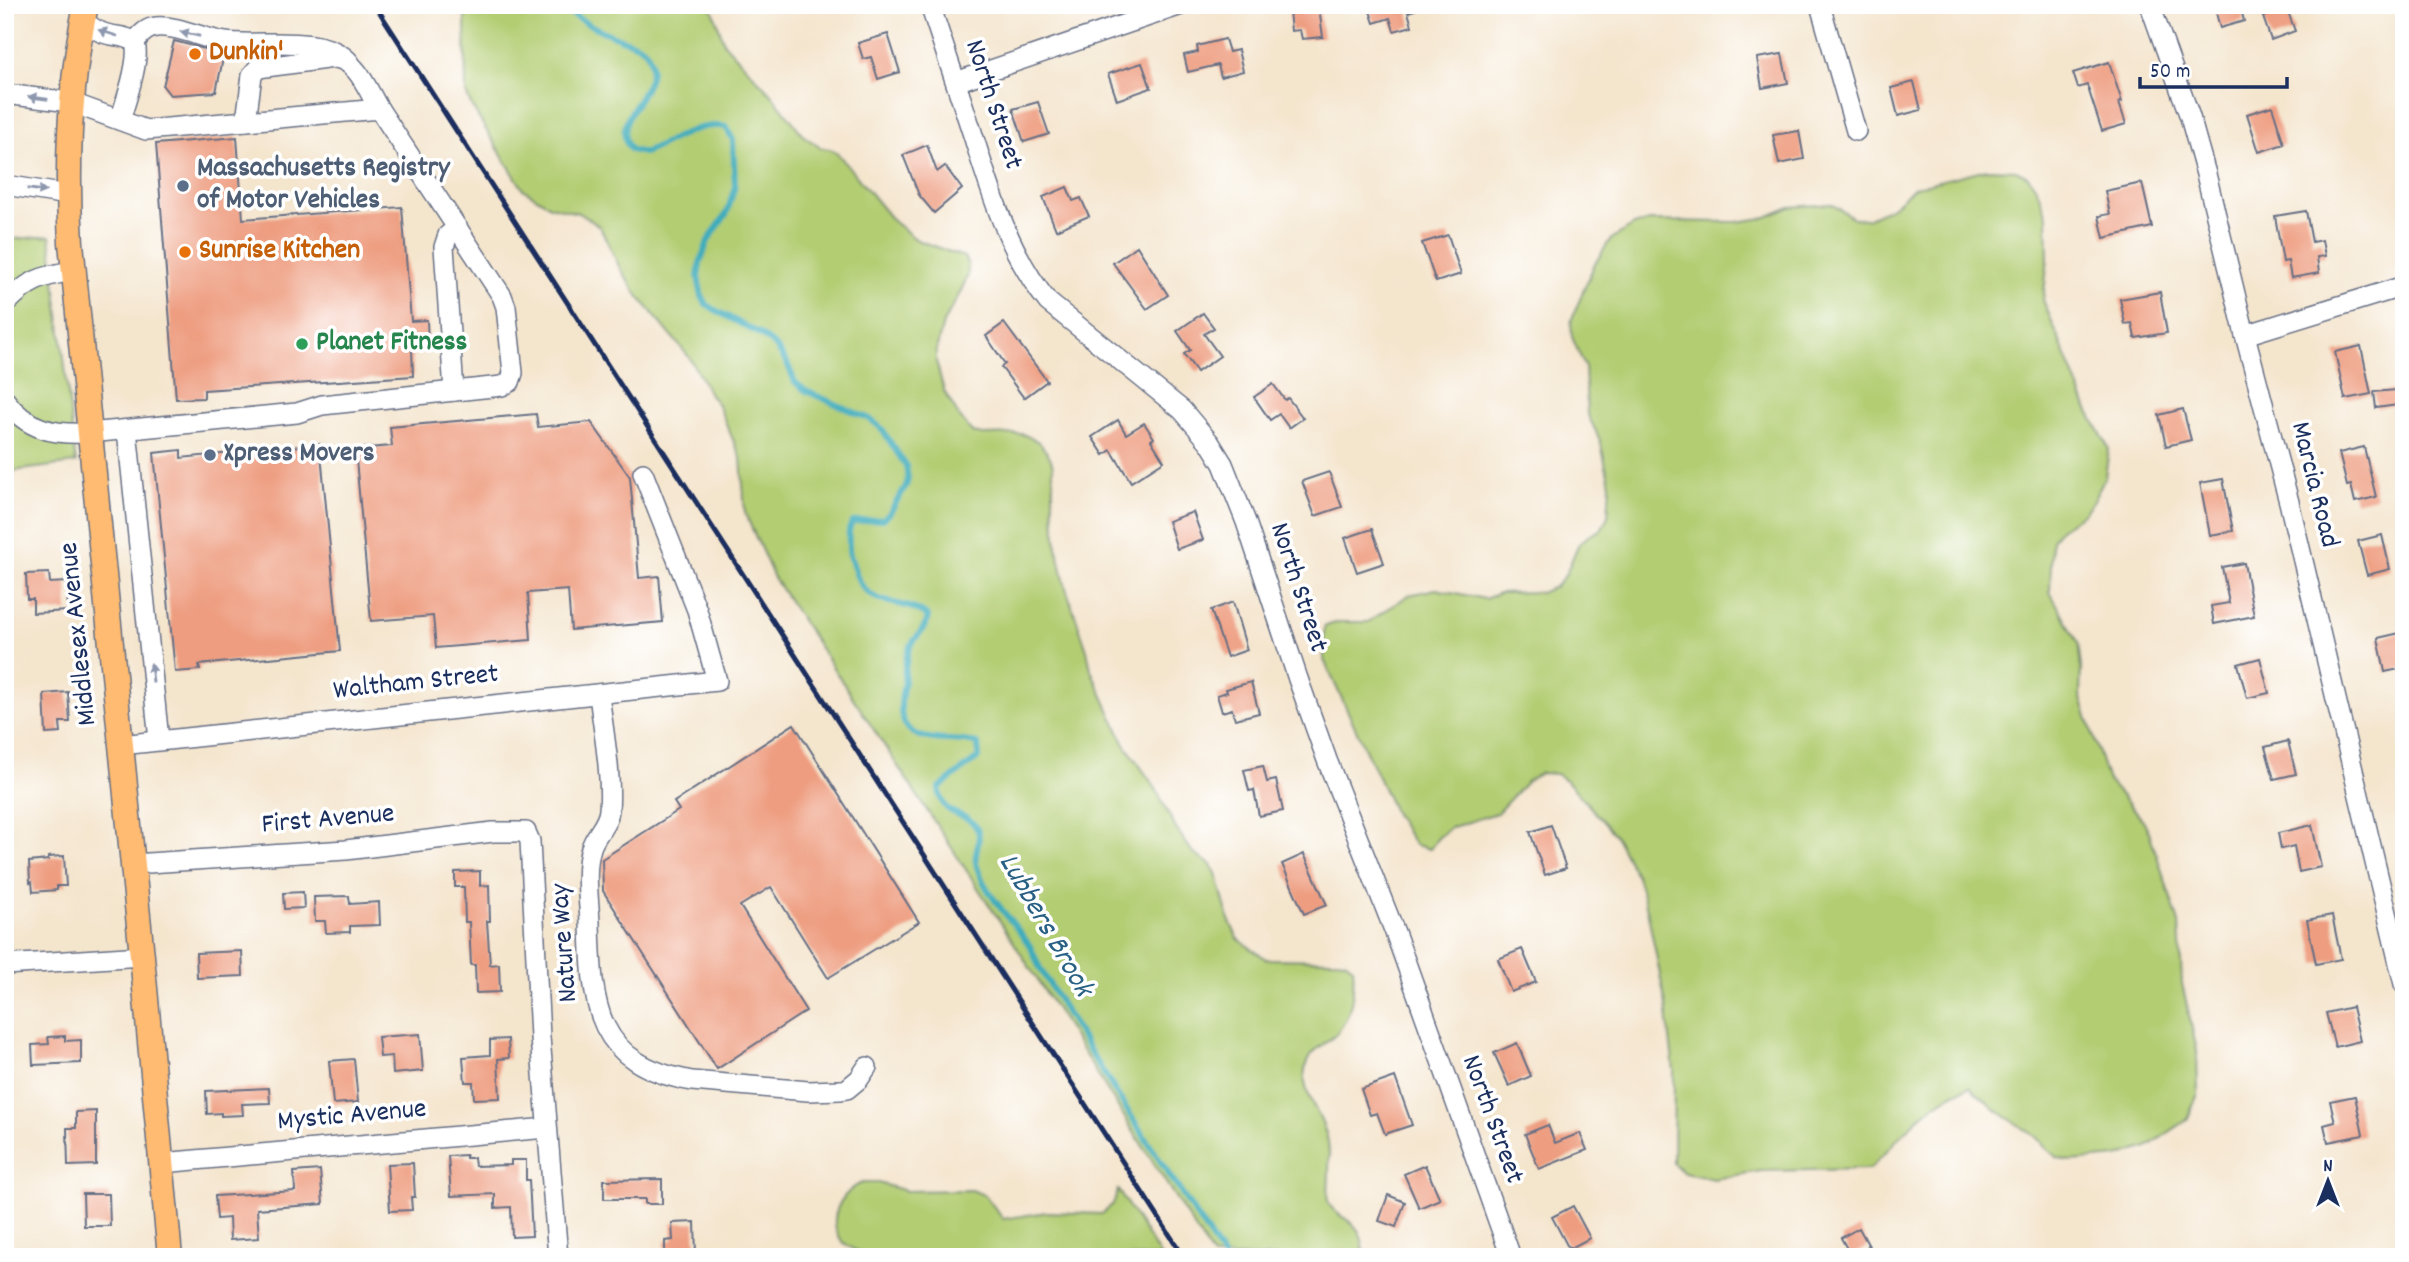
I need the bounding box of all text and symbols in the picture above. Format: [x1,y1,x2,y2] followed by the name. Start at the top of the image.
[97,27,118,38] one-way arrow
[179,28,201,39] one-way arrow
[209,34,284,74] place label: Dunkin'
[952,35,1032,175] street label: North Street
[187,46,203,62] marker: Dunkin'
[2140,46,2286,90] scale bar
[2150,58,2190,88] text: 50 m
[27,92,49,103] one-way arrow
[197,150,451,222] place label: Massachusetts Registry of Motor Vehicles
[175,178,191,194] marker: Massachusetts Registry of Motor Vehicles
[26,185,48,196] one-way arrow
[199,232,360,272] place label: Sunrise Kitchen
[177,244,193,260] marker: Sunrise Kitchen
[316,324,467,364] place label: Planet Fitness
[294,336,310,352] marker: Planet Fitness
[2278,418,2348,552] street label: Marcia Road
[224,435,375,475] place label: Xpress Movers
[202,447,218,463] marker: Xpress Movers
[1257,518,1337,658] street label: North Street
[50,540,110,728] street label: Middlesex Avenue
[331,655,501,713] street label: Waltham Street
[146,661,157,683] one-way arrow
[260,795,396,847] street label: First Avenue
[986,846,1104,1008] water label: Lubbers Brook
[542,882,590,1004] street label: Nature Way
[1449,1050,1533,1190] street label: North Street
[276,1091,428,1143] street label: Mystic Avenue
[2294,1146,2364,1216] north arrow
[2323,1154,2333,1181] text: N

